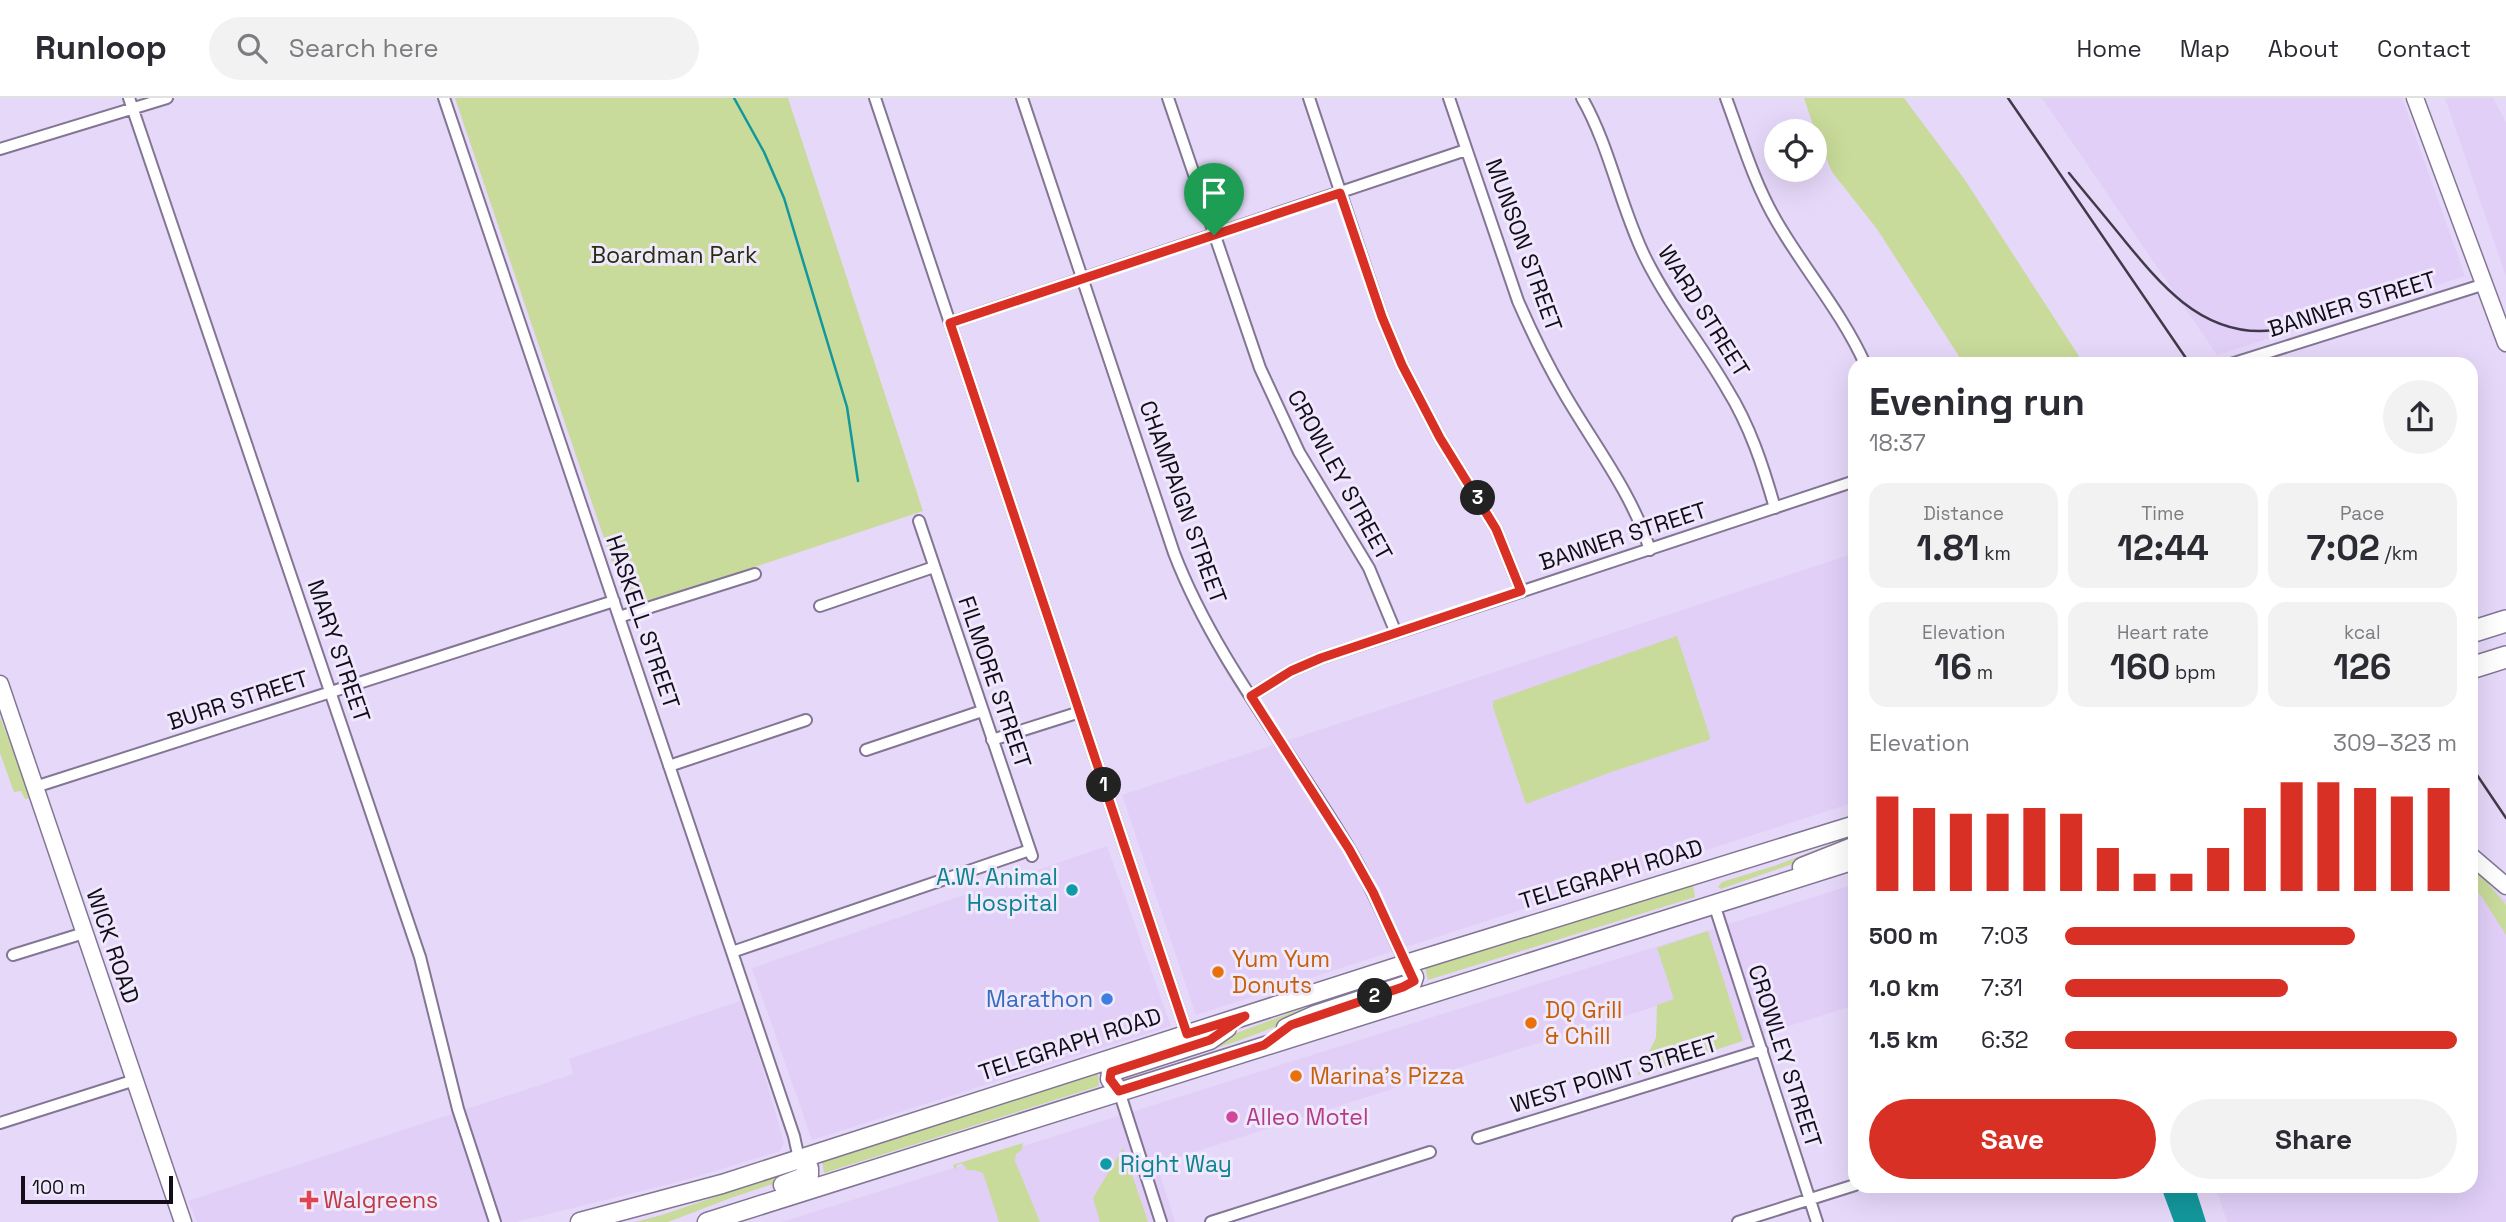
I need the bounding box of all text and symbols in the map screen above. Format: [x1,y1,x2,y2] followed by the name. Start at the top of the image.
[209,17,699,80] search box
[35,27,167,69] text: Runloop
[233,29,271,67] icon: search
[289,31,439,65] text: Search here
[2076,33,2142,64] text: Home
[2180,33,2230,64] text: Map
[2268,33,2339,64] text: About
[2377,33,2471,64] text: Contact
[1764,119,1827,182] map controls
[1764,119,1827,182] button: locate
[1479,154,1569,336] street label: MUNSON STREET
[1184,163,1244,235] pin
[1195,174,1233,212] icon: arrive
[1651,239,1757,383] street label: WARD STREET
[591,240,757,270] park label: Boardman Park
[2264,264,2440,344] street label: BANNER STREET
[1869,378,2085,426] text: Evening run
[2383,380,2457,454] button: share
[1281,384,1399,566] street label: CROWLEY STREET
[1132,396,1234,608] street label: CHAMPAIGN STREET
[1869,428,1926,458] text: 18:37
[1460,480,1496,516] pin: 3
[1472,485,1483,510] text: 3
[1535,495,1711,577] street label: BANNER STREET
[1923,501,2004,526] text: Distance
[2141,501,2185,526] text: Time
[2340,501,2385,526] text: Pace
[1916,526,1979,570] text: 1.81
[2117,526,2209,570] text: 12:44
[2306,526,2380,570] text: 7:02
[599,531,687,713] street label: HASKELL STREET
[1979,541,2011,566] text: km
[2380,541,2418,566] text: /km
[301,576,377,726] street label: MARY STREET
[951,592,1039,772] street label: FILMORE STREET
[1922,620,2005,645] text: Elevation
[2117,620,2209,645] text: Heart rate
[2344,620,2381,645] text: kcal
[1934,645,1972,689] text: 16
[2110,645,2170,689] text: 160
[2333,645,2391,689] text: 126
[1972,660,1993,685] text: m
[2170,660,2216,685] text: bpm
[164,663,312,737] street label: BURR STREET
[1869,728,1970,758] text: Elevation
[2333,728,2457,758] text: 309–323 m
[1086,768,1122,802] pin: 1
[1099,772,1108,797] text: 1
[1516,832,1706,916] street label: TELEGRAPH ROAD
[936,862,1058,918] place label: A.W. Animal Hospital
[1064,882,1080,898] marker: A.W. Animal Hospital
[79,884,147,1008] street label: WICK ROAD
[1869,921,1938,951] text: 500 m
[1981,921,2028,951] text: 7:03
[1232,944,1330,1000] place label: Yum Yum Donuts
[1741,961,1829,1151] street label: CROWLEY STREET
[1210,964,1226,980] marker: Yum Yum Donuts
[1869,973,1939,1003] text: 1.0 km
[1981,973,2023,1003] text: 7:31
[1358,978,1392,1014] pin: 2
[1369,983,1380,1008] text: 2
[986,984,1093,1014] place label: Marathon
[1099,991,1115,1007] marker: Marathon
[1545,995,1622,1051] place label: DQ Grill & Chill
[975,1000,1165,1088] street label: TELEGRAPH ROAD
[1523,1015,1539,1031] marker: DQ Grill & Chill
[1869,1025,1939,1055] text: 1.5 km
[1981,1025,2029,1055] text: 6:32
[1507,1028,1721,1120] street label: WEST POINT STREET
[1310,1061,1464,1091] place label: Marina's Pizza
[1288,1068,1304,1084] marker: Marina's Pizza
[1869,1099,2156,1179] button: Save
[2170,1099,2457,1179] button: Share
[1246,1102,1369,1132] place label: Alleo Motel
[1224,1109,1240,1125] marker: Alleo Motel
[1120,1149,1232,1179] place label: Right Way
[1098,1156,1114,1172] marker: Right Way
[21,1173,173,1205] scale bar
[32,1175,86,1200] text: 100 m
[323,1185,438,1215] place label: Walgreens
[301,1192,317,1208] marker: Walgreens

